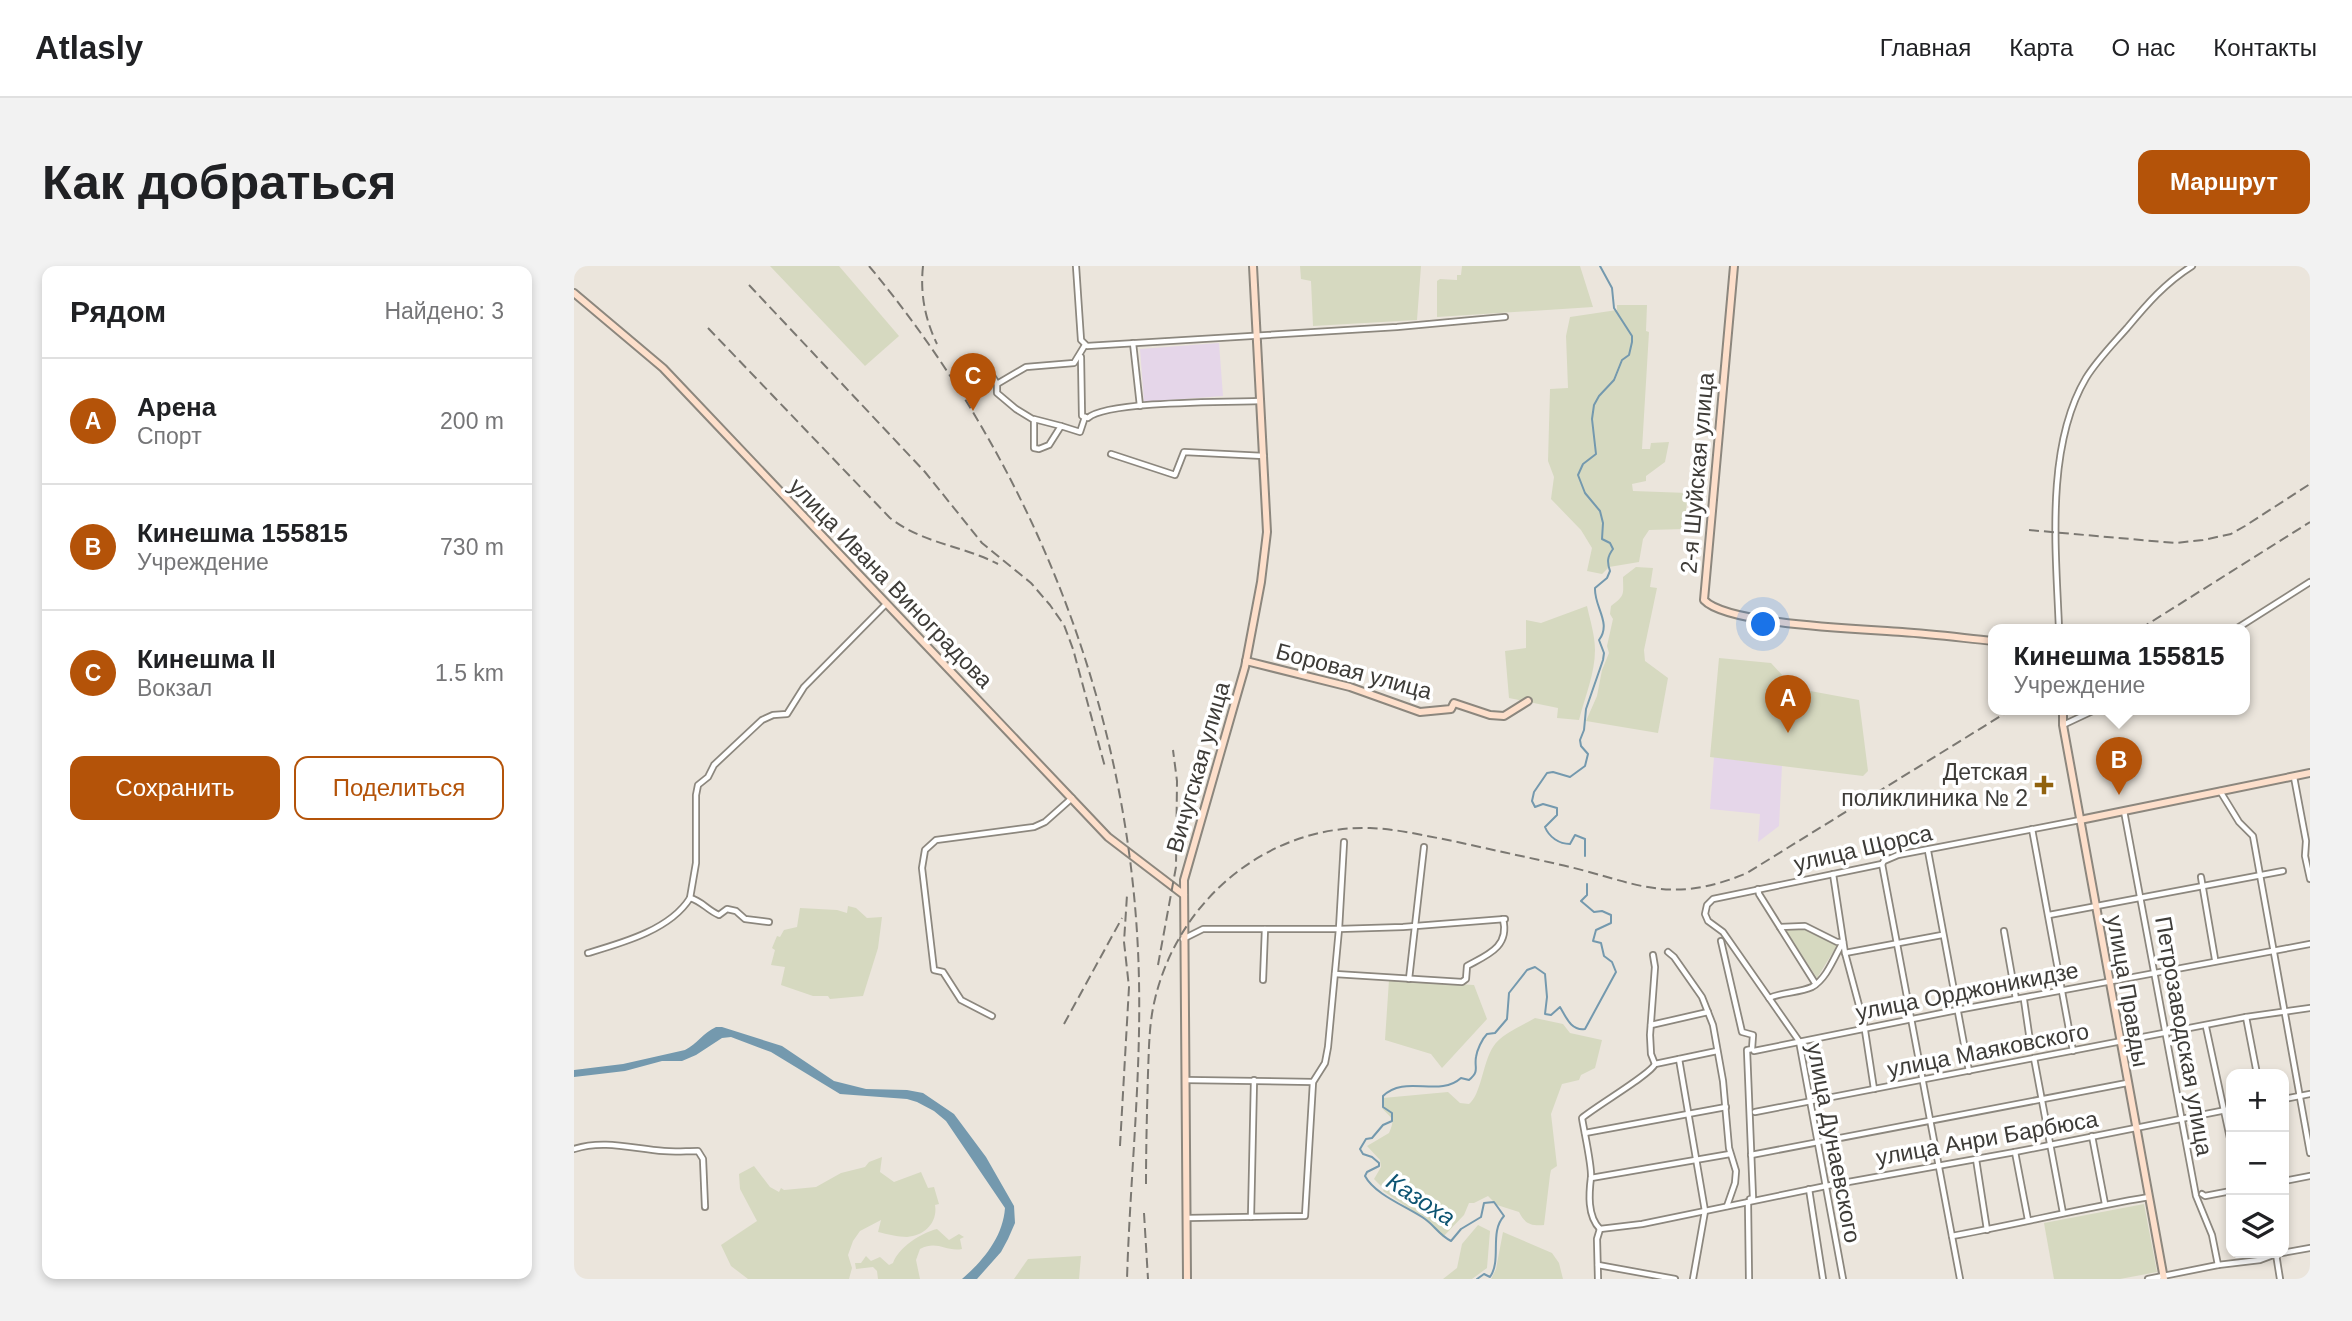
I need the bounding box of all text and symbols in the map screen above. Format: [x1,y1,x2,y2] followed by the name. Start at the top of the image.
[35,29,143,66] text: Atlasly
[1880,34,1971,61] text: Главная
[2009,34,2073,61] text: Карта
[2111,34,2175,61] text: О нас
[2213,34,2317,61] text: Контакты
[2138,150,2310,214] button: Маршрут
[42,155,396,209] text: Как добраться
[70,295,166,328] text: Рядом
[384,298,504,324] text: Найдено: 3
[950,353,996,411] pin: C
[1675,371,1719,575] street label: 2-я Шуйская улица
[137,392,216,422] text: Арена
[85,408,101,434] text: A
[440,408,504,434] text: 200 m
[137,423,202,449] text: Спорт
[784,473,998,693] street label: улица Ивана Виноградова
[137,518,348,548] text: Кинешма 155815
[85,534,101,560] text: B
[440,534,504,560] text: 730 m
[137,549,269,575] text: Учреждение
[1746,607,1780,641] your location
[1988,624,2250,715] popup
[1273,638,1435,704] street label: Боровая улица
[2013,641,2225,671] text: Кинешма 155815
[137,644,276,674] text: Кинешма II
[85,660,101,686] text: C
[435,660,504,686] text: 1.5 km
[2013,672,2145,698] text: Учреждение
[137,675,212,701] text: Вокзал
[1765,675,1811,733] pin: A
[1161,678,1235,855] street label: Вичугская улица
[2096,737,2142,795] pin: B
[70,756,280,820] button: Сохранить
[294,756,504,820] button: Поделиться
[1841,759,2028,811] place label: Детская поликлиника № 2
[2034,775,2054,795] marker: Детская поликлиника № 2
[1791,819,1935,877] street label: улица Щорса
[2102,913,2154,1069] street label: улица Правды
[2150,914,2218,1158] street label: Петрозаводская улица
[1853,957,2081,1025] street label: улица Орджоникидзе
[1885,1018,2091,1082] street label: улица Маяковского
[1802,1041,1866,1245] street label: улица Дунаевского
[2226,1069,2289,1258] map controls
[2226,1069,2289,1132] button: +
[1874,1106,2100,1170] street label: улица Анри Барбюса
[2226,1132,2289,1195] button: −
[1382,1167,1460,1231] water label: Казоха
[2226,1195,2289,1258] button: layers

